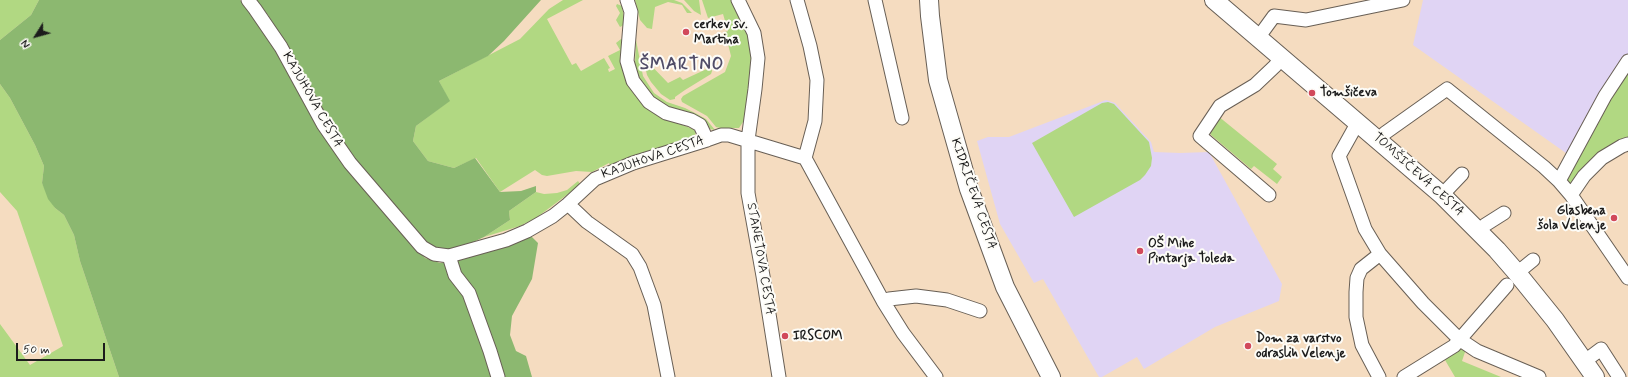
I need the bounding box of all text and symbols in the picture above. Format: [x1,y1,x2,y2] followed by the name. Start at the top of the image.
[16,16,56,56] north arrow
[694,17,748,48] place label: cerkev sv. Martina
[681,27,691,37] marker: cerkev sv. Martina
[19,36,34,50] text: N
[278,49,346,151] street label: KAJUHOVA CESTA
[639,55,725,75] district label: ŠMARTNO
[1320,85,1377,101] place label: Tomšičeva
[1307,88,1317,98] marker: Tomšičeva
[1369,130,1467,220] street label: TOMŠIČEVA CESTA
[600,133,706,183] street label: KAJUHOVA CESTA
[947,136,999,252] street label: KIDRIČEVA CESTA
[742,202,778,316] street label: STANETOVA CESTA
[1537,203,1606,234] place label: Glasbena šola Velenje
[1609,213,1619,223] marker: Glasbena šola Velenje
[1148,236,1234,267] place label: OŠ Mihe Pintarja Toleda
[1135,246,1145,256] marker: OŠ Mihe Pintarja Toleda
[793,328,842,344] place label: IRSCOM
[780,331,790,341] marker: IRSCOM
[1256,331,1346,362] place label: Dom za varstvo odraslih Velenje
[18,335,107,361] scale bar
[1243,341,1253,351] marker: Dom za varstvo odraslih Velenje
[23,342,50,358] text: 50 m

